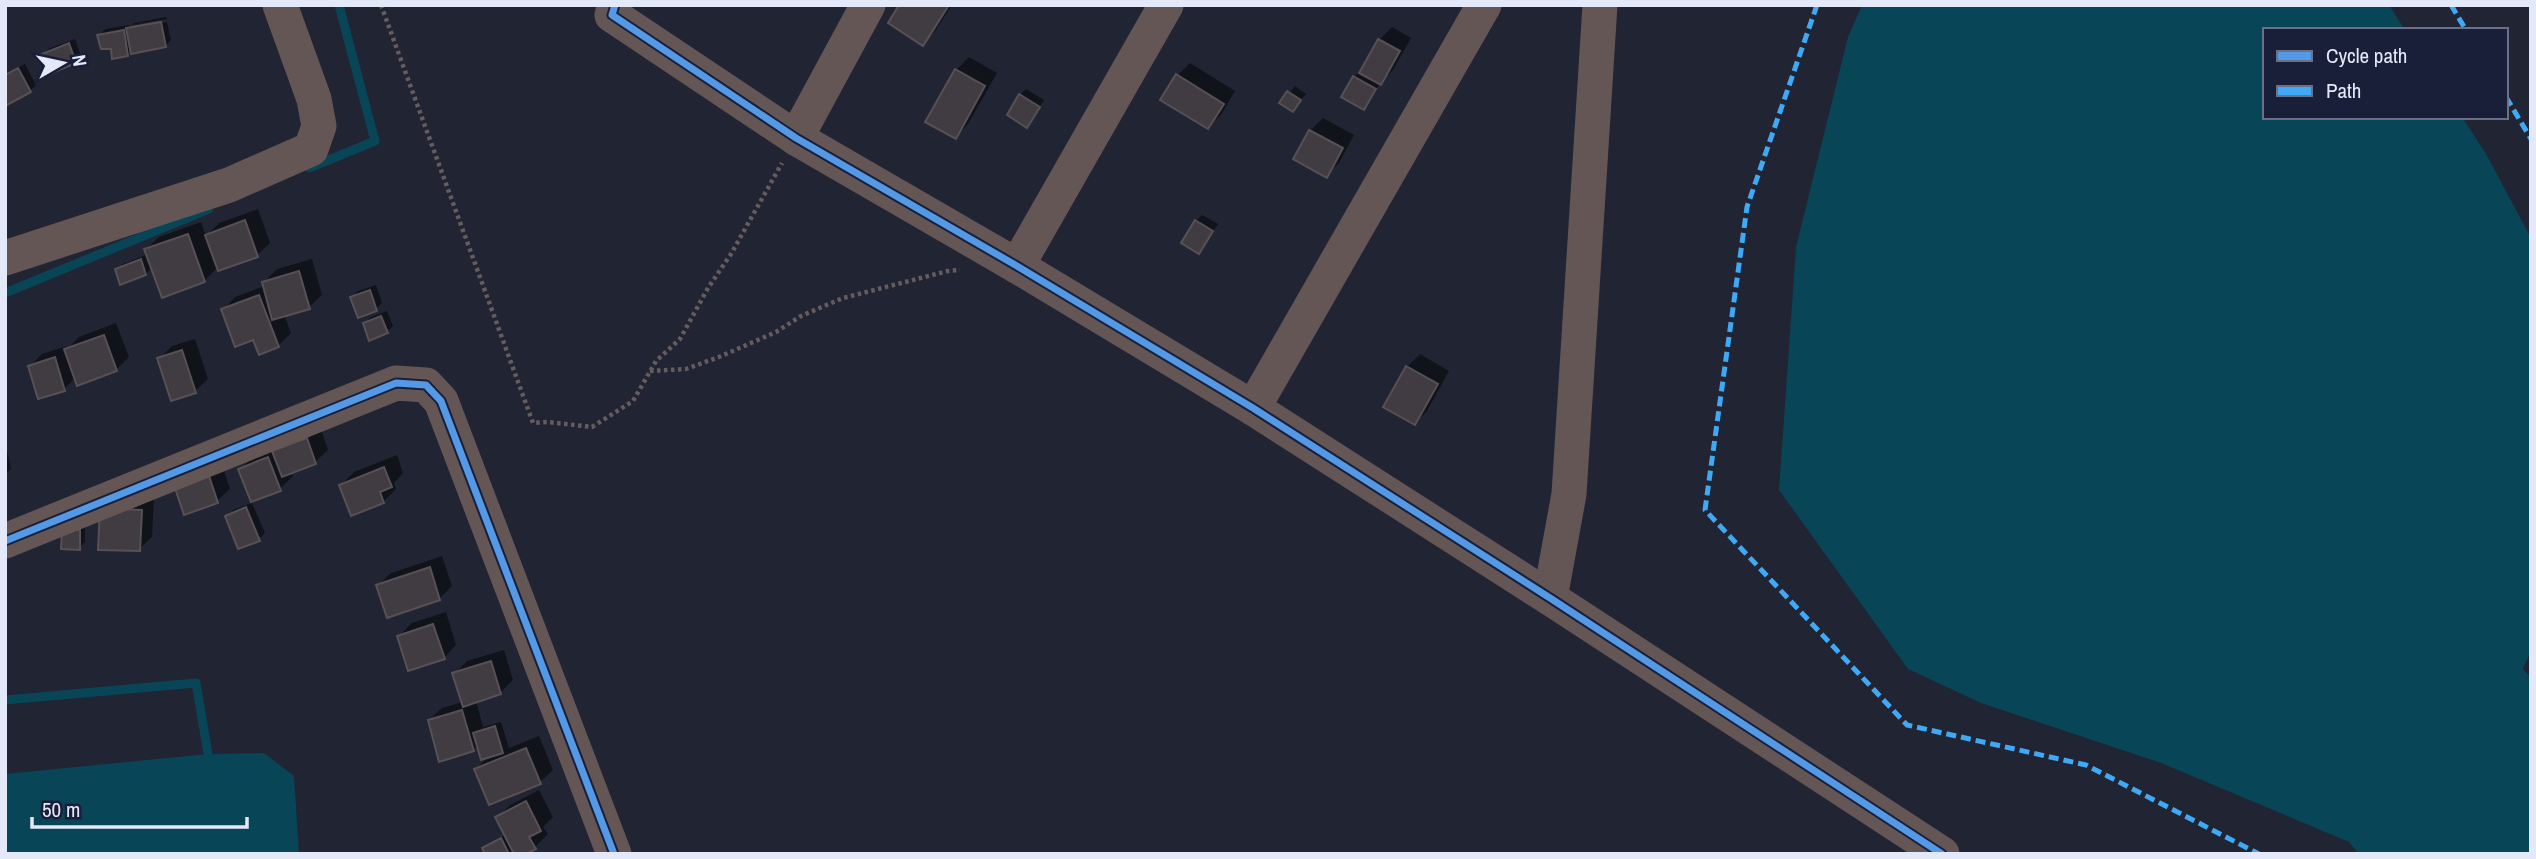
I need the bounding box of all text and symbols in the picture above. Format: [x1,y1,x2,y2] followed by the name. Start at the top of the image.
[28,28,98,98] north arrow
[2263,28,2508,119] legend
[2326,41,2407,70] text: Cycle path
[66,53,94,68] text: N
[2326,76,2361,105] text: Path
[32,786,247,830] scale bar
[42,795,80,824] text: 50 m

